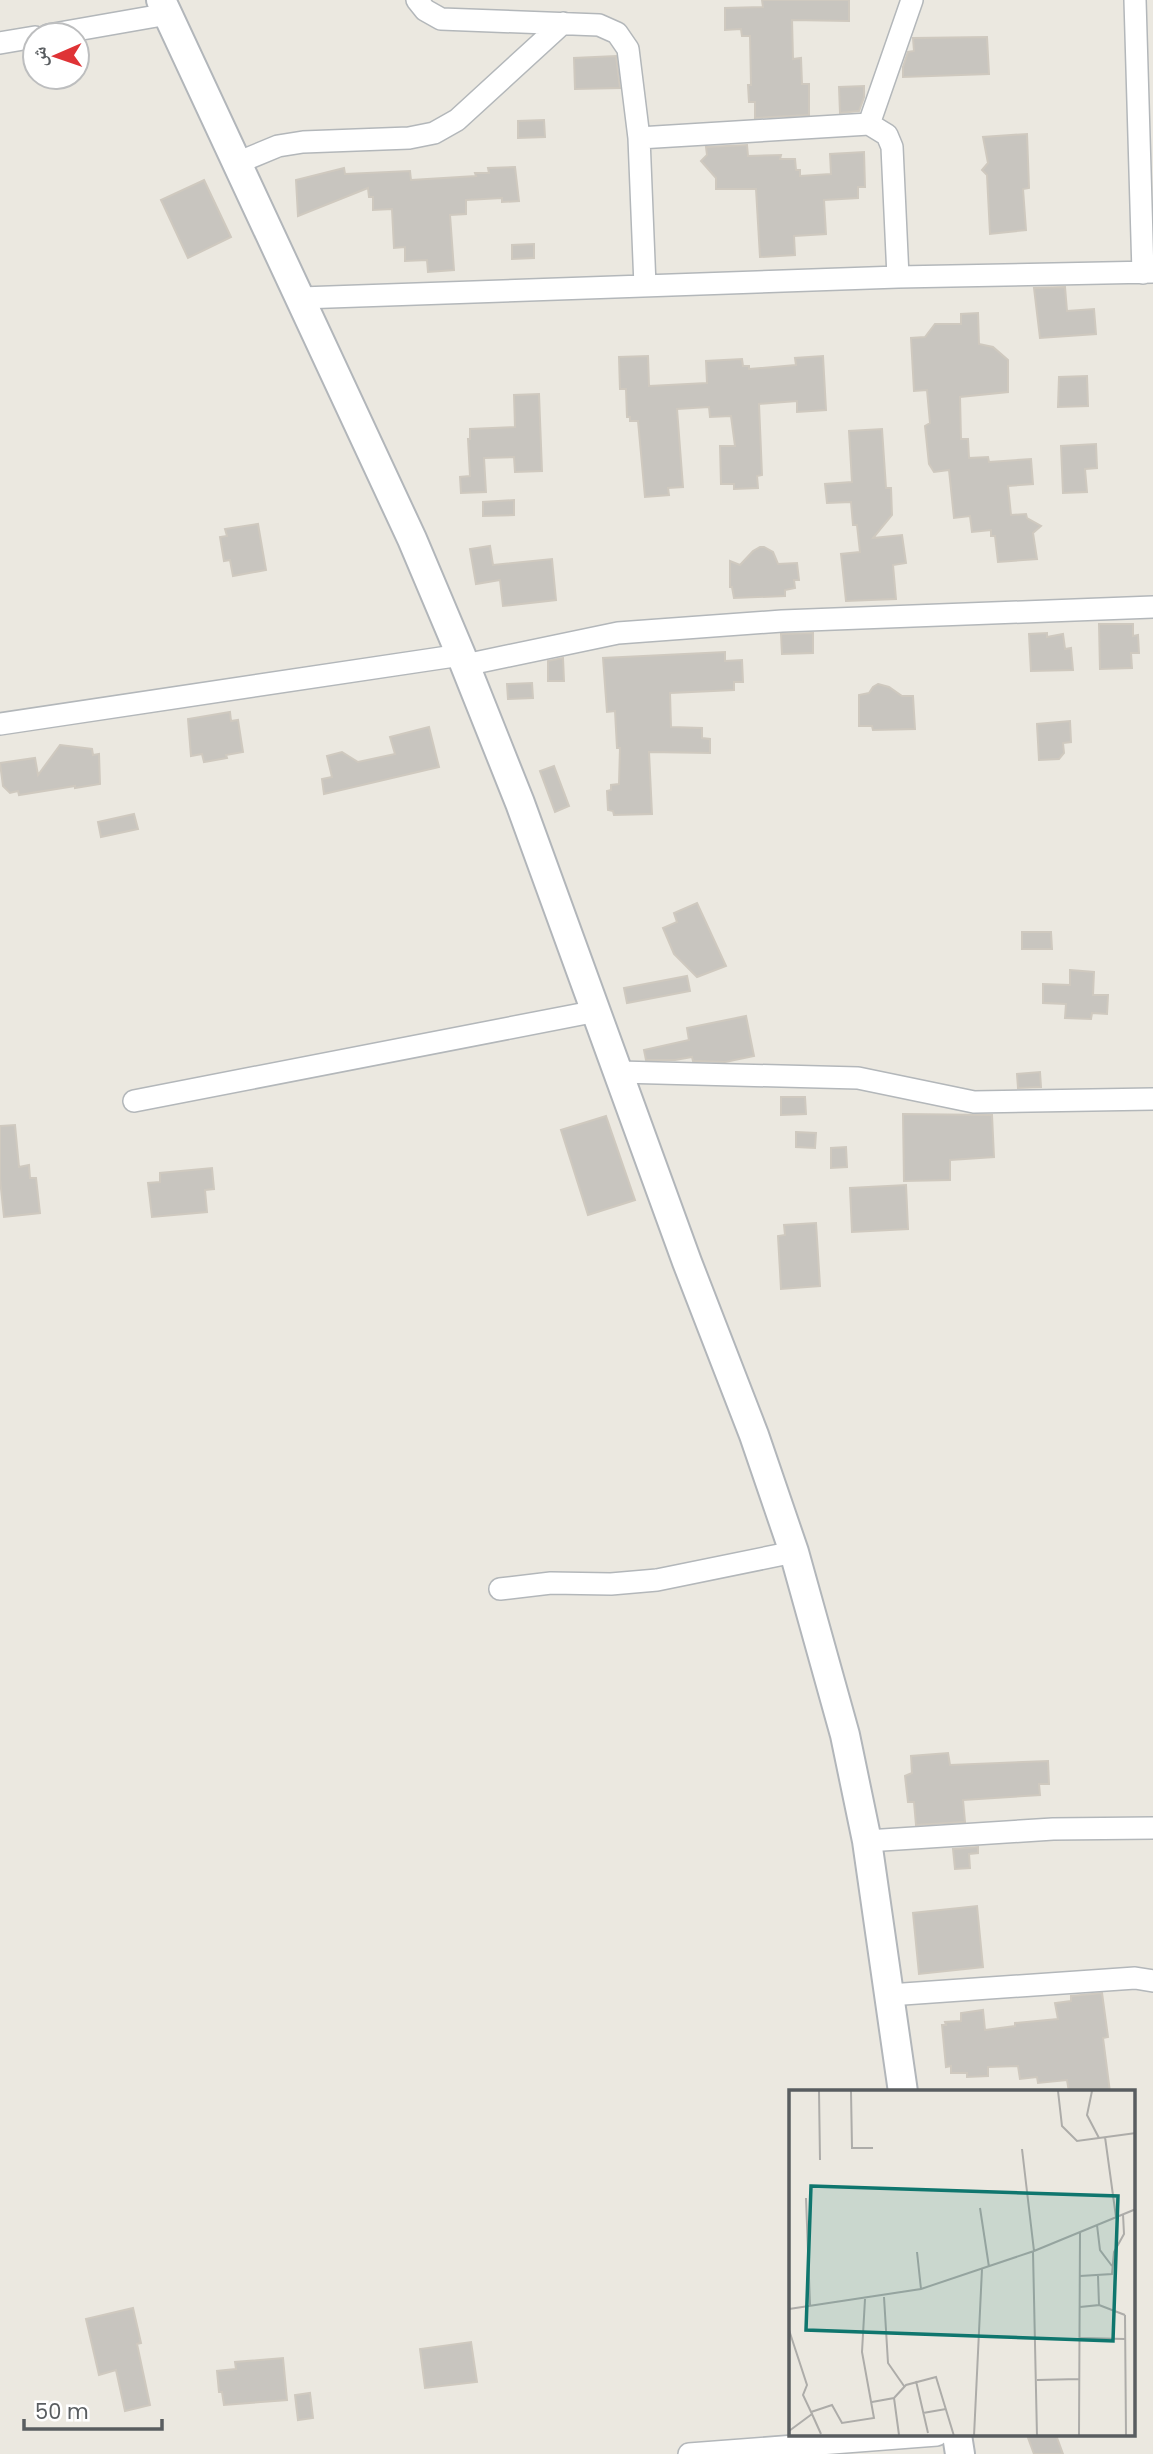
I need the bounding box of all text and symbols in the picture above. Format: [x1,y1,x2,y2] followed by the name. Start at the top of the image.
[21,21,91,91] north arrow
[26,46,53,67] text: ش
[789,2090,1136,2436] inset map
[24,2388,163,2432] scale bar
[35,2397,89,2426] text: 50 m

